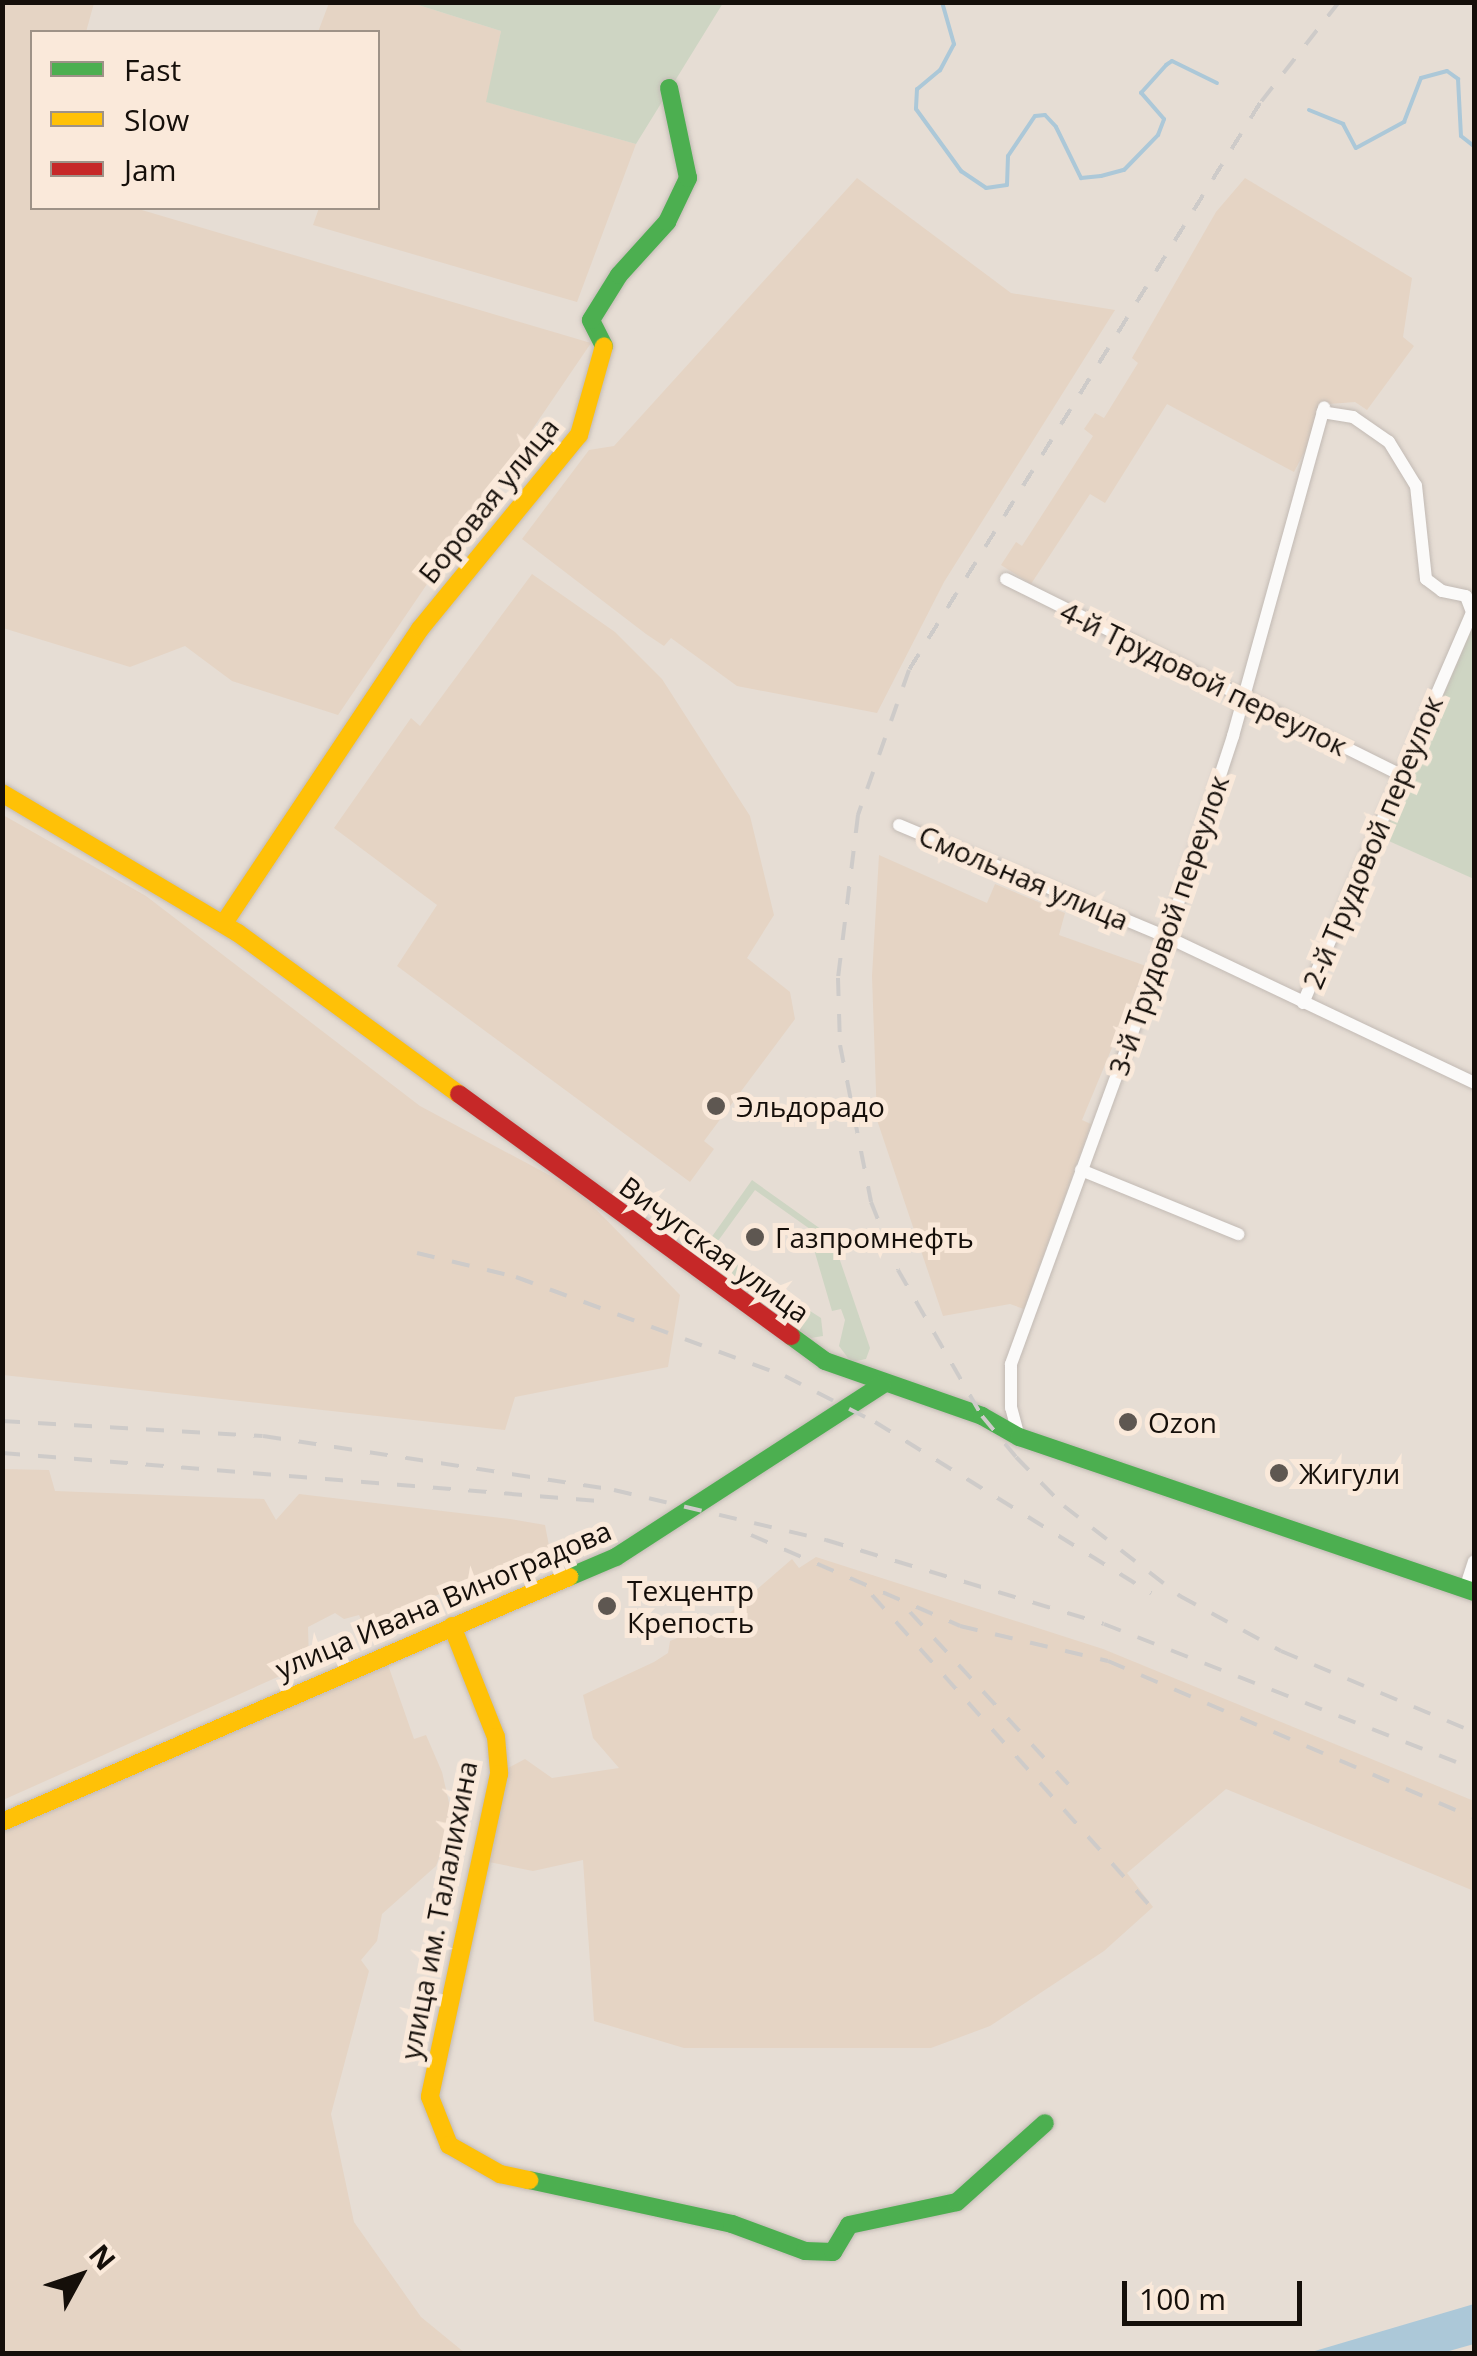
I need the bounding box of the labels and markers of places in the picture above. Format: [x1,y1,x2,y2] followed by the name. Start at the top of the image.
[736,1089,885,1123] place label: Эльдорадо
[705,1095,727,1117] marker: Эльдорадо
[775,1220,974,1254] place label: Газпромнефть
[744,1226,766,1248] marker: Газпромнефть
[1148,1405,1217,1439] place label: Ozon
[1117,1411,1139,1433] marker: Ozon
[1299,1456,1400,1490] place label: Жигули
[1268,1462,1290,1484] marker: Жигули
[627,1573,754,1639] place label: Техцентр Крепость
[596,1595,618,1617] marker: Техцентр Крепость

